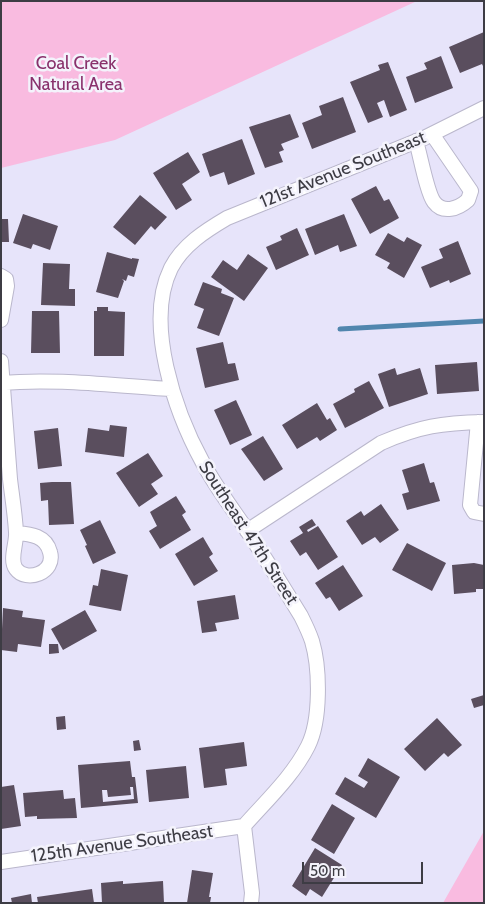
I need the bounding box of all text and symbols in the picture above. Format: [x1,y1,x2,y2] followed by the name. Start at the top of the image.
[29,53,123,96] park label: Coal Creek Natural Area
[257,127,429,213] street label: 121st Avenue Southeast
[194,457,302,609] street label: Southeast 47th Street
[30,821,214,867] street label: 125th Avenue Southeast
[305,852,426,884] scale bar
[310,862,345,880] text: 50 m

